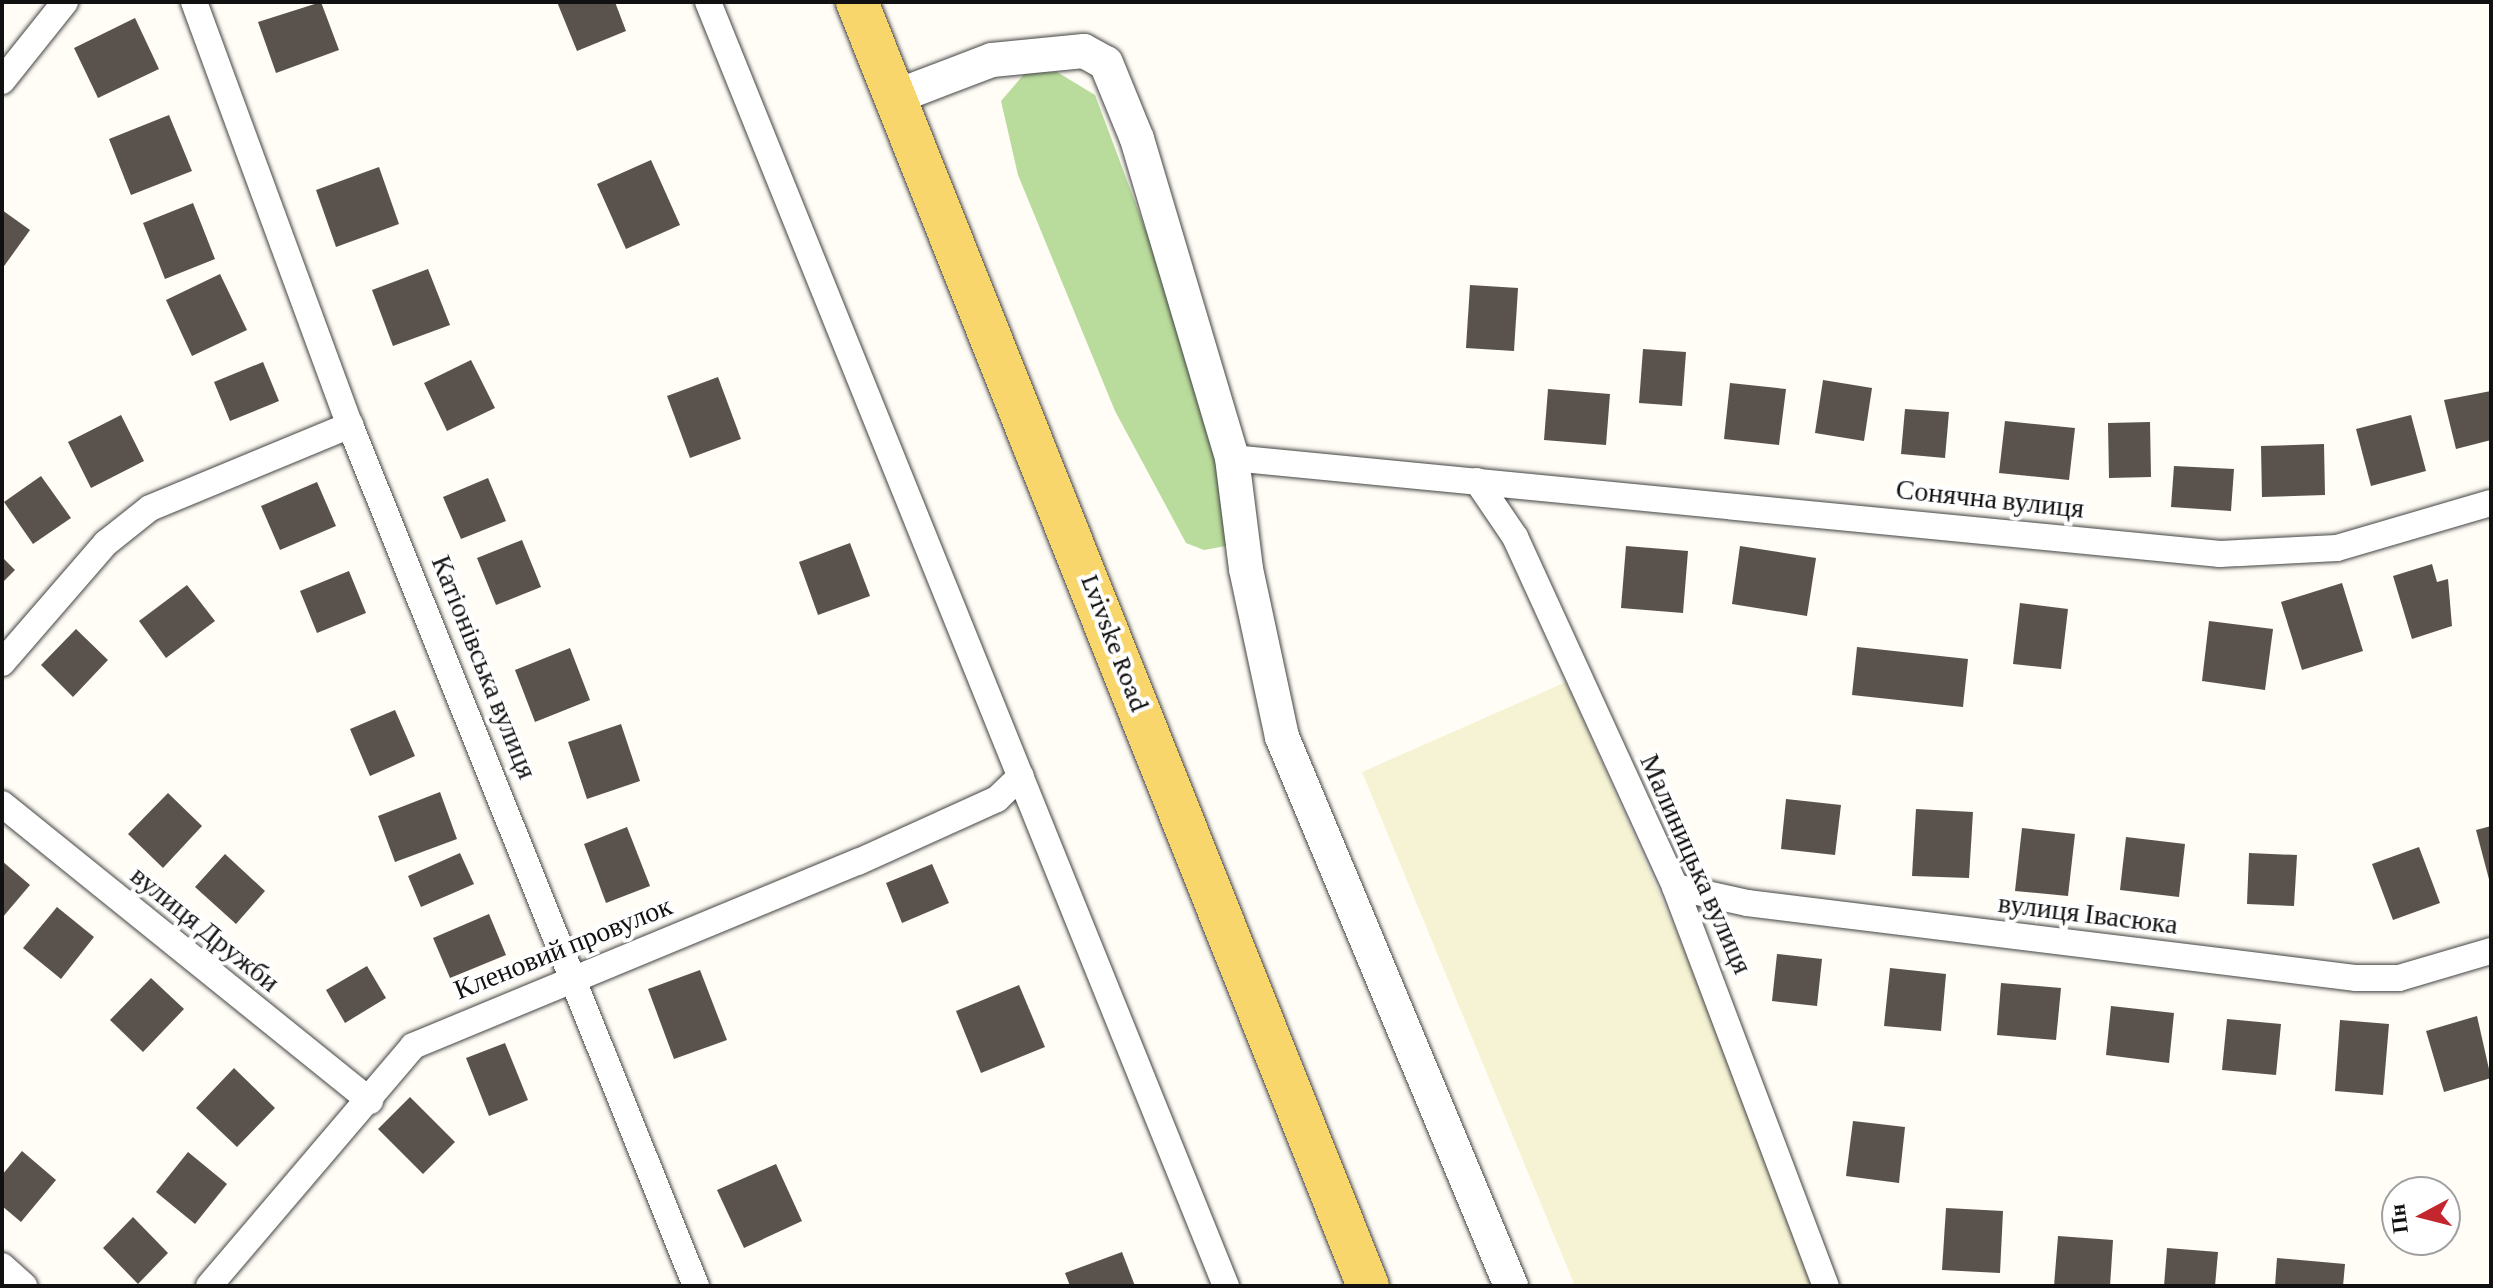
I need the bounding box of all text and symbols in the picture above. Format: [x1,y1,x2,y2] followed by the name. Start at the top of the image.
[1894,472,2086,526] street label: Сонячна вулиця
[424,550,544,784] street label: Катіонівська вулиця
[1073,569,1157,717] street label: Lvivske Road
[1632,749,1760,979] street label: Малиницька вулиця
[124,859,286,999] street label: вулиця Дружби
[1996,886,2180,942] street label: вулиця Івасюка
[449,889,677,1007] street label: Кленовий провулок
[2381,1176,2461,1256] north arrow
[2384,1202,2413,1235] text: Пн

